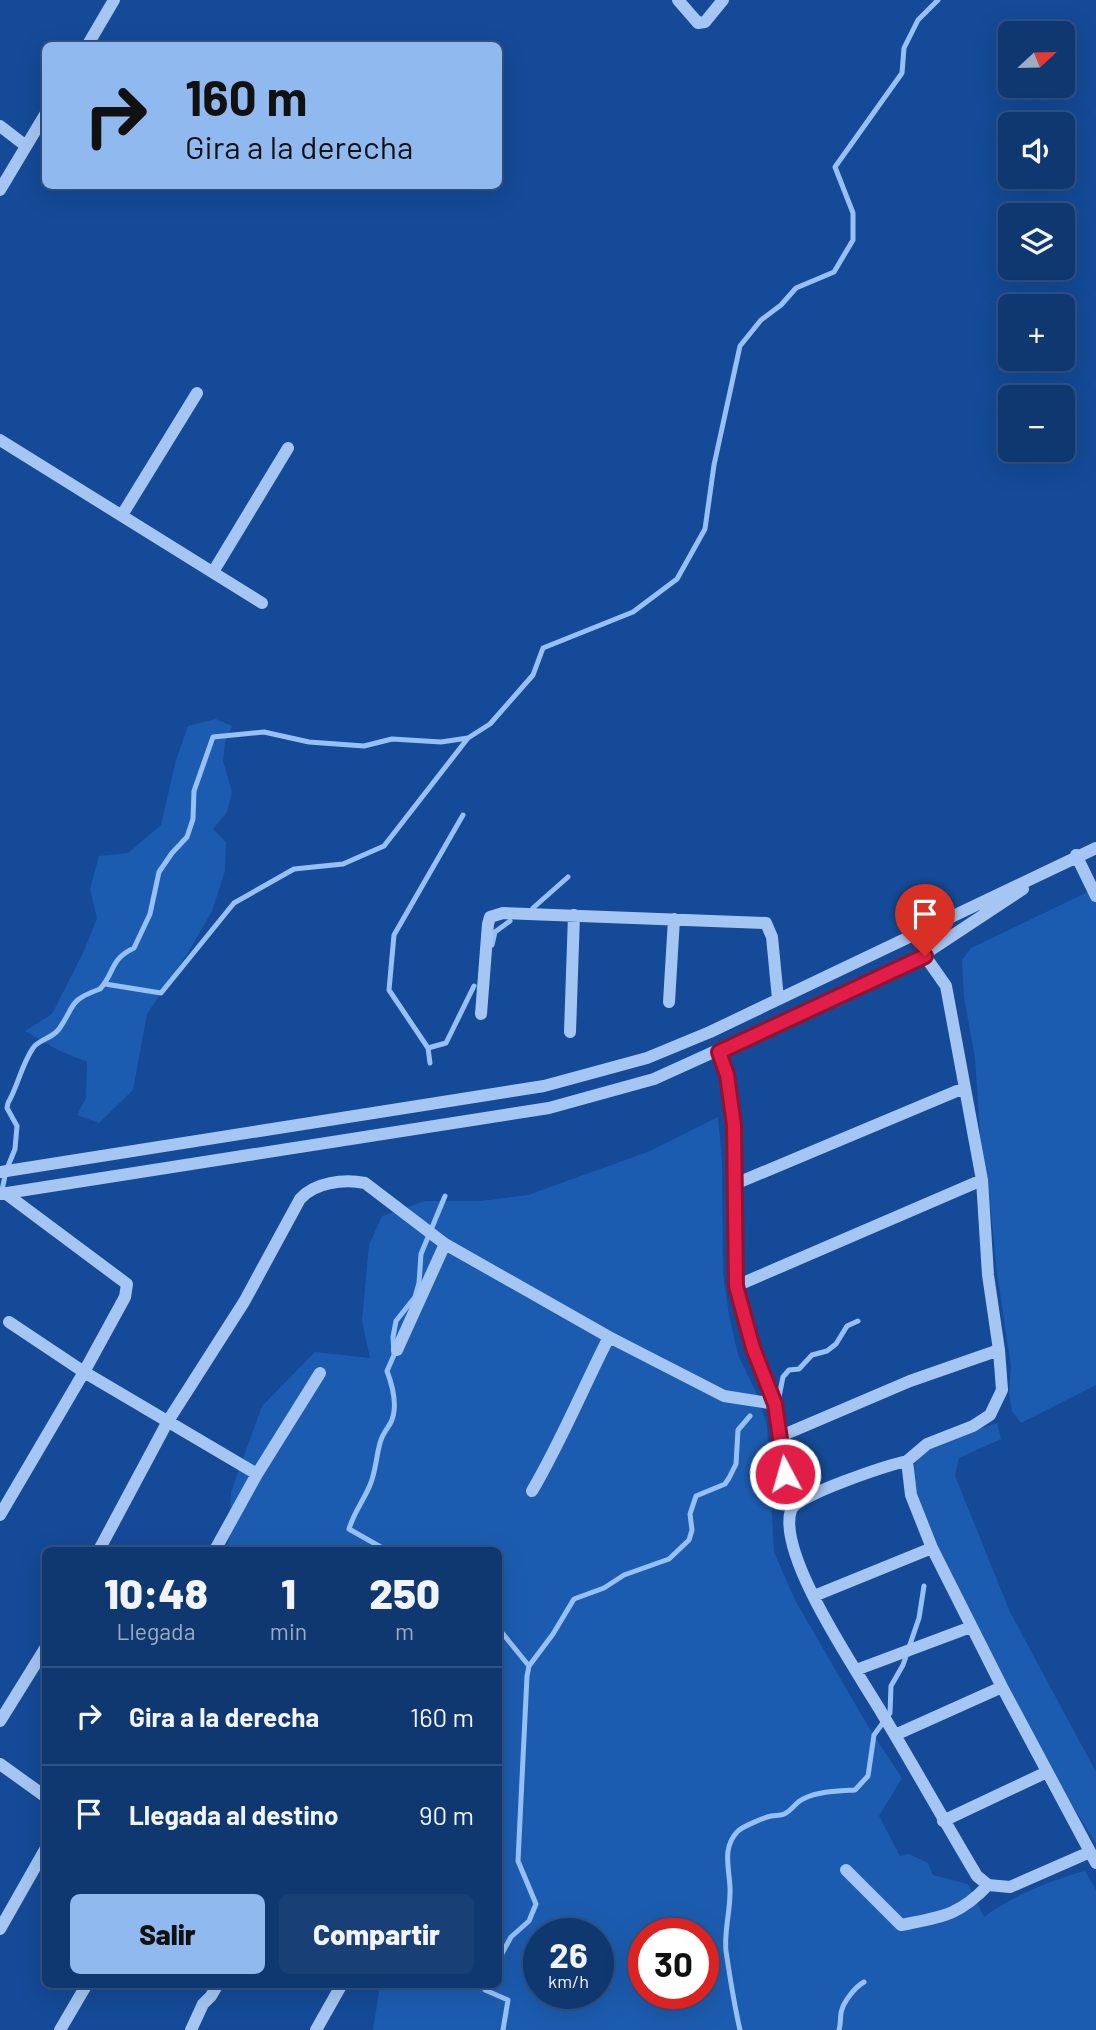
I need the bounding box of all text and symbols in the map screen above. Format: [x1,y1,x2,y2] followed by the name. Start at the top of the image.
[998,21,1074,98] north arrow
[998,21,1075,462] map controls
[185,67,307,126] text: 160 m
[70,70,161,161] icon: right
[998,112,1075,189] button: sound
[185,127,413,165] text: Gira a la derecha
[998,203,1075,280] button: layers
[998,294,1075,371] button: +
[998,385,1075,462] button: −
[895,884,955,956] pin
[906,895,944,933] icon: arrive
[748,1437,822,1511] position arrow
[104,1567,208,1617] text: 10:48
[281,1567,296,1617] text: 1
[369,1567,440,1617] text: 250
[116,1617,195,1645] text: Llegada
[270,1617,307,1645] text: min
[395,1617,414,1645] text: m
[70,1697,108,1735] icon: right
[129,1701,319,1732] text: Gira a la derecha
[410,1701,474,1732] text: 160 m
[70,1795,108,1833] icon: arrive
[129,1799,338,1830] text: Llegada al destino
[419,1799,474,1830] text: 90 m
[70,1894,265,1974] button: Salir
[279,1894,474,1974] button: Compartir
[628,1918,719,2009] speed limit sign: 30
[549,1933,588,1975] text: 26
[548,1970,589,1992] text: km/h

